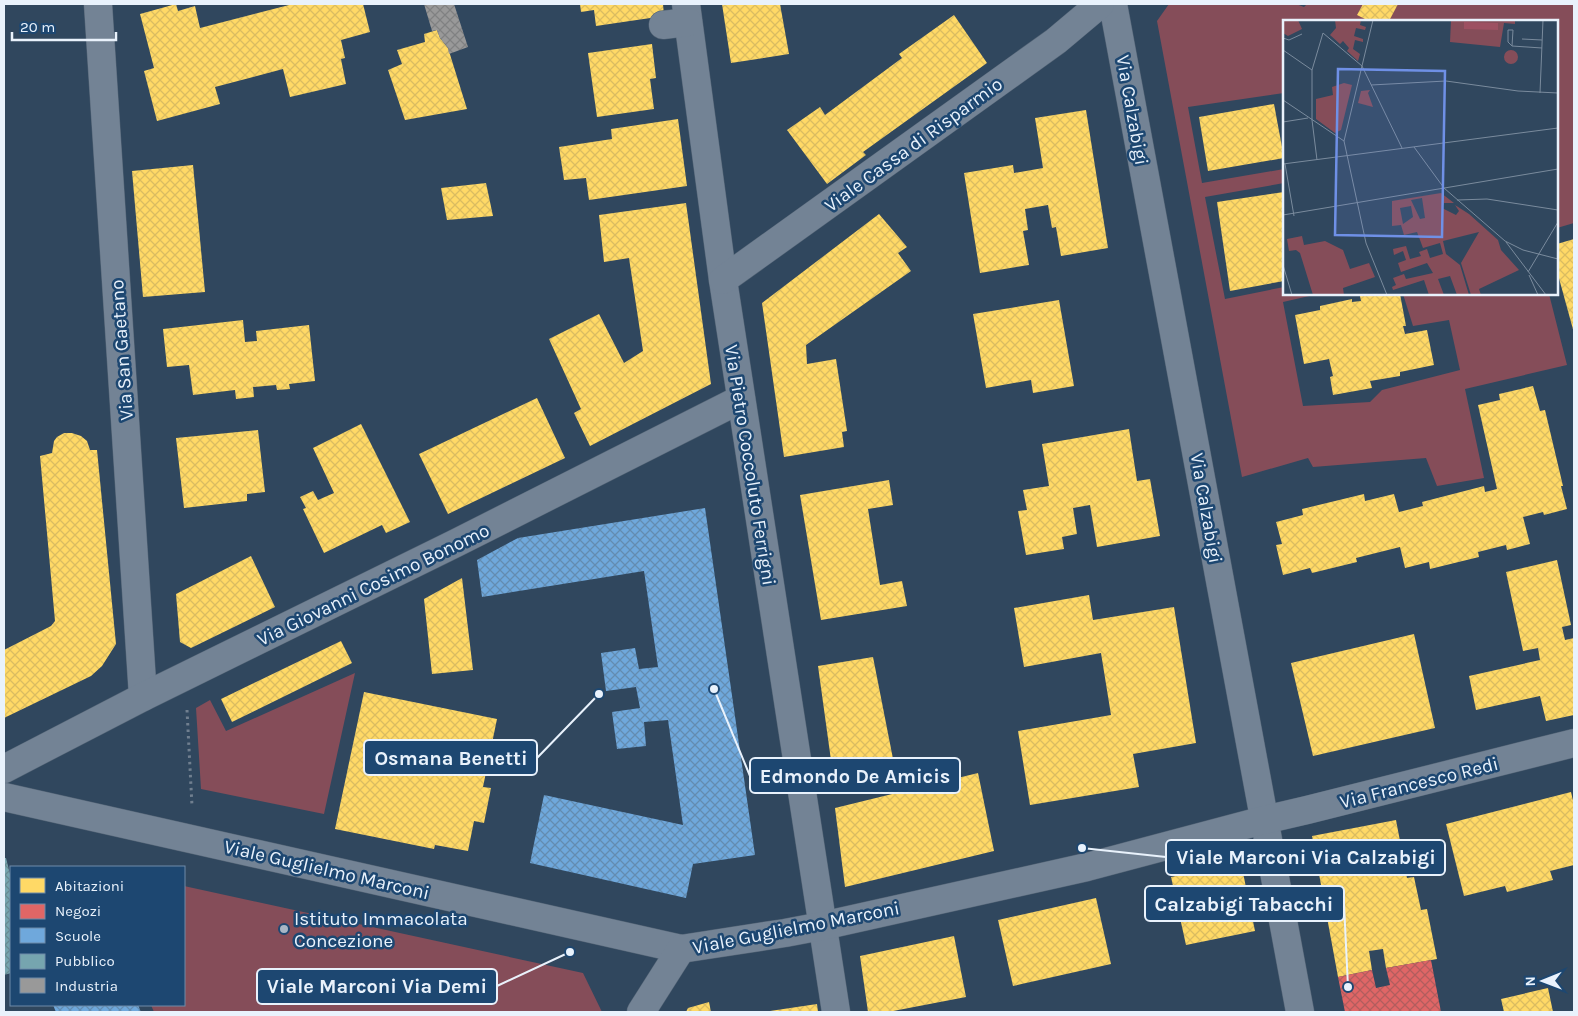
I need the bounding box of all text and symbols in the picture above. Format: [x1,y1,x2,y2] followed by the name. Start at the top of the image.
[12,10,116,42] scale bar
[20,18,55,36] text: 20 m
[1283,20,1558,295] inset map
[1111,53,1153,167] street label: Via Calzabigi
[820,73,1007,217] street label: Viale Cassa di Risparmio
[106,279,138,421] street label: Via San Gaetano
[720,343,780,587] street label: Via Pietro Coccoluto Ferrigni
[1185,451,1227,565] street label: Via Calzabigi
[254,519,493,651] street label: Via Giovanni Cosimo Bonomo
[364,740,537,775] callout: Osmana Benetti
[374,747,528,770] text: Osmana Benetti
[1338,753,1501,813] street label: Via Francesco Redi
[750,758,960,793] callout: Edmondo De Amicis
[760,765,950,788] text: Edmondo De Amicis
[222,836,432,904] street label: Viale Guglielmo Marconi
[1166,840,1445,875] callout: Viale Marconi Via Calzabigi
[1176,846,1436,869] text: Viale Marconi Via Calzabigi
[10,866,185,1006] legend
[55,877,124,895] text: Abitazioni
[1145,886,1344,921] callout: Calzabigi Tabacchi
[1155,893,1333,916] text: Calzabigi Tabacchi
[691,897,902,959] street label: Viale Guglielmo Marconi
[55,902,101,920] text: Negozi
[294,908,468,952] place label: Istituto Immacolata Concezione
[278,923,290,935] marker: Istituto Immacolata Concezione
[55,927,101,945] text: Scuole
[55,952,115,970] text: Pubblico
[1518,956,1568,1006] north arrow
[257,969,497,1004] callout: Viale Marconi Via Demi
[267,975,487,998] text: Viale Marconi Via Demi
[1522,976,1539,986] text: N
[55,977,118,995] text: Industria

